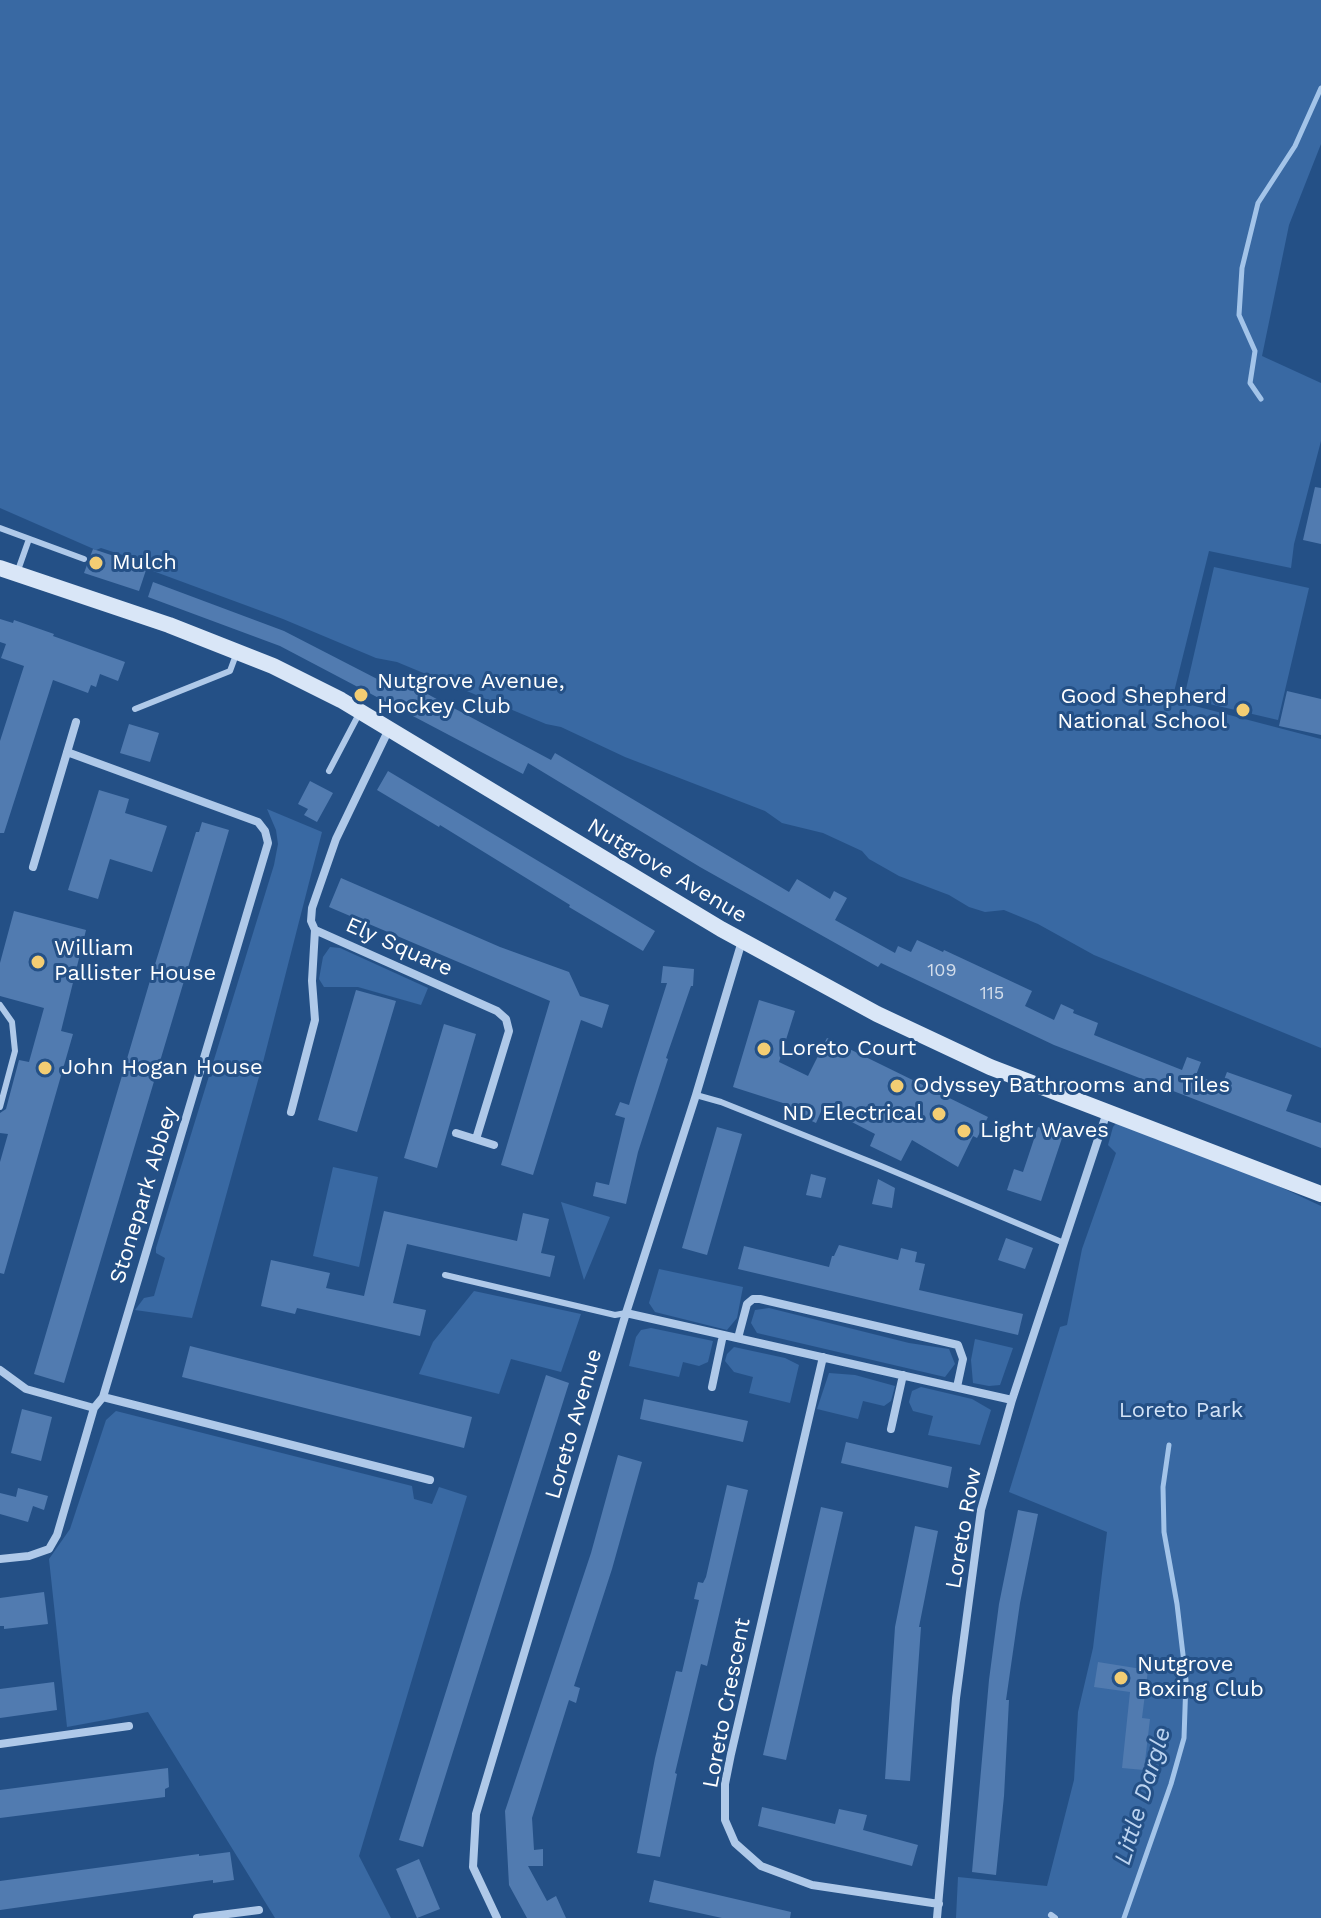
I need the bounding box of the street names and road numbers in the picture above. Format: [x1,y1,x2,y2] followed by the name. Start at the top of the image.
[582,813,752,929] street label: Nutgrove Avenue
[341,912,457,982] street label: Ely Square
[105,1103,183,1287] street label: Stonepark Abbey
[540,1346,608,1502] street label: Loreto Avenue
[940,1465,988,1591] street label: Loreto Row
[698,1616,756,1790] street label: Loreto Crescent

